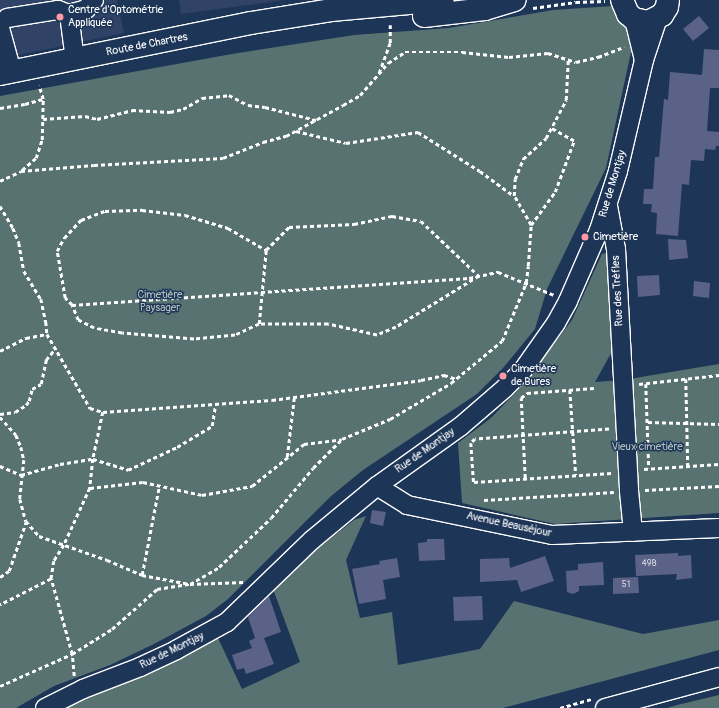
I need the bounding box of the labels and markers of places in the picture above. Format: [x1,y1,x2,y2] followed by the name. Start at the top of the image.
[68,4,163,30] place label: Centre d'Optométrie Appliquée
[55,12,65,22] marker: Centre d'Optométrie Appliquée
[593,230,638,244] place label: Cimetière
[580,232,590,242] marker: Cimetière
[511,363,556,389] place label: Cimetière de Bures
[498,371,508,381] marker: Cimetière de Bures

